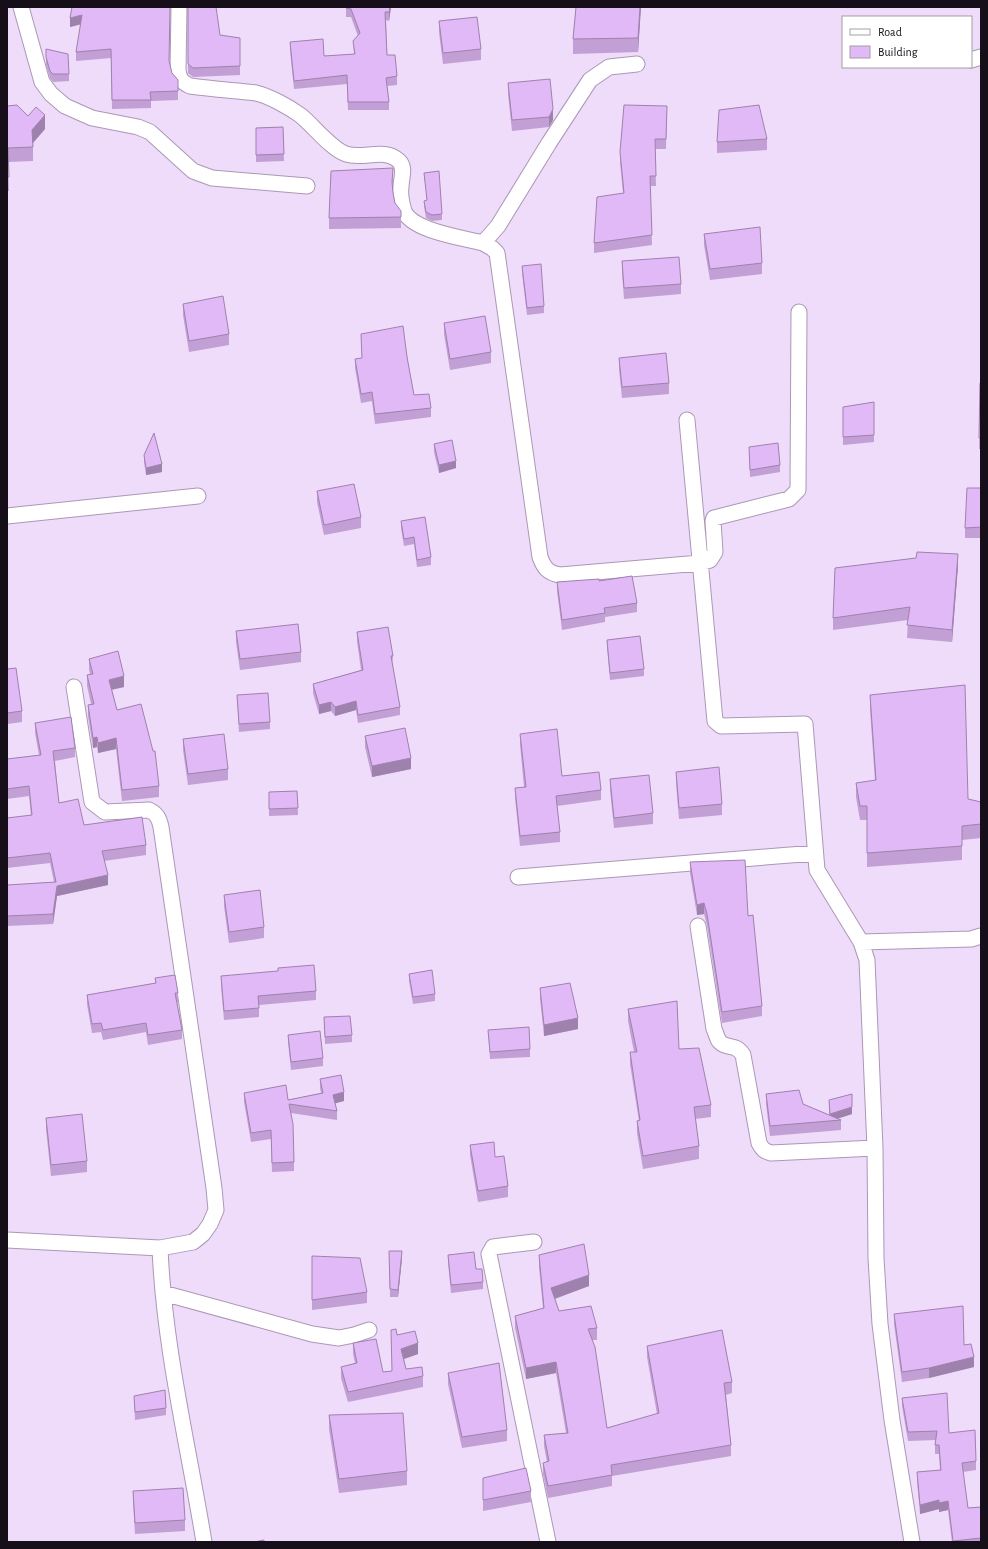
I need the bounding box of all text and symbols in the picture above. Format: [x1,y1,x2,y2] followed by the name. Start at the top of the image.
[842,16,972,68] legend
[878,26,902,38] text: Road
[878,46,918,58] text: Building

